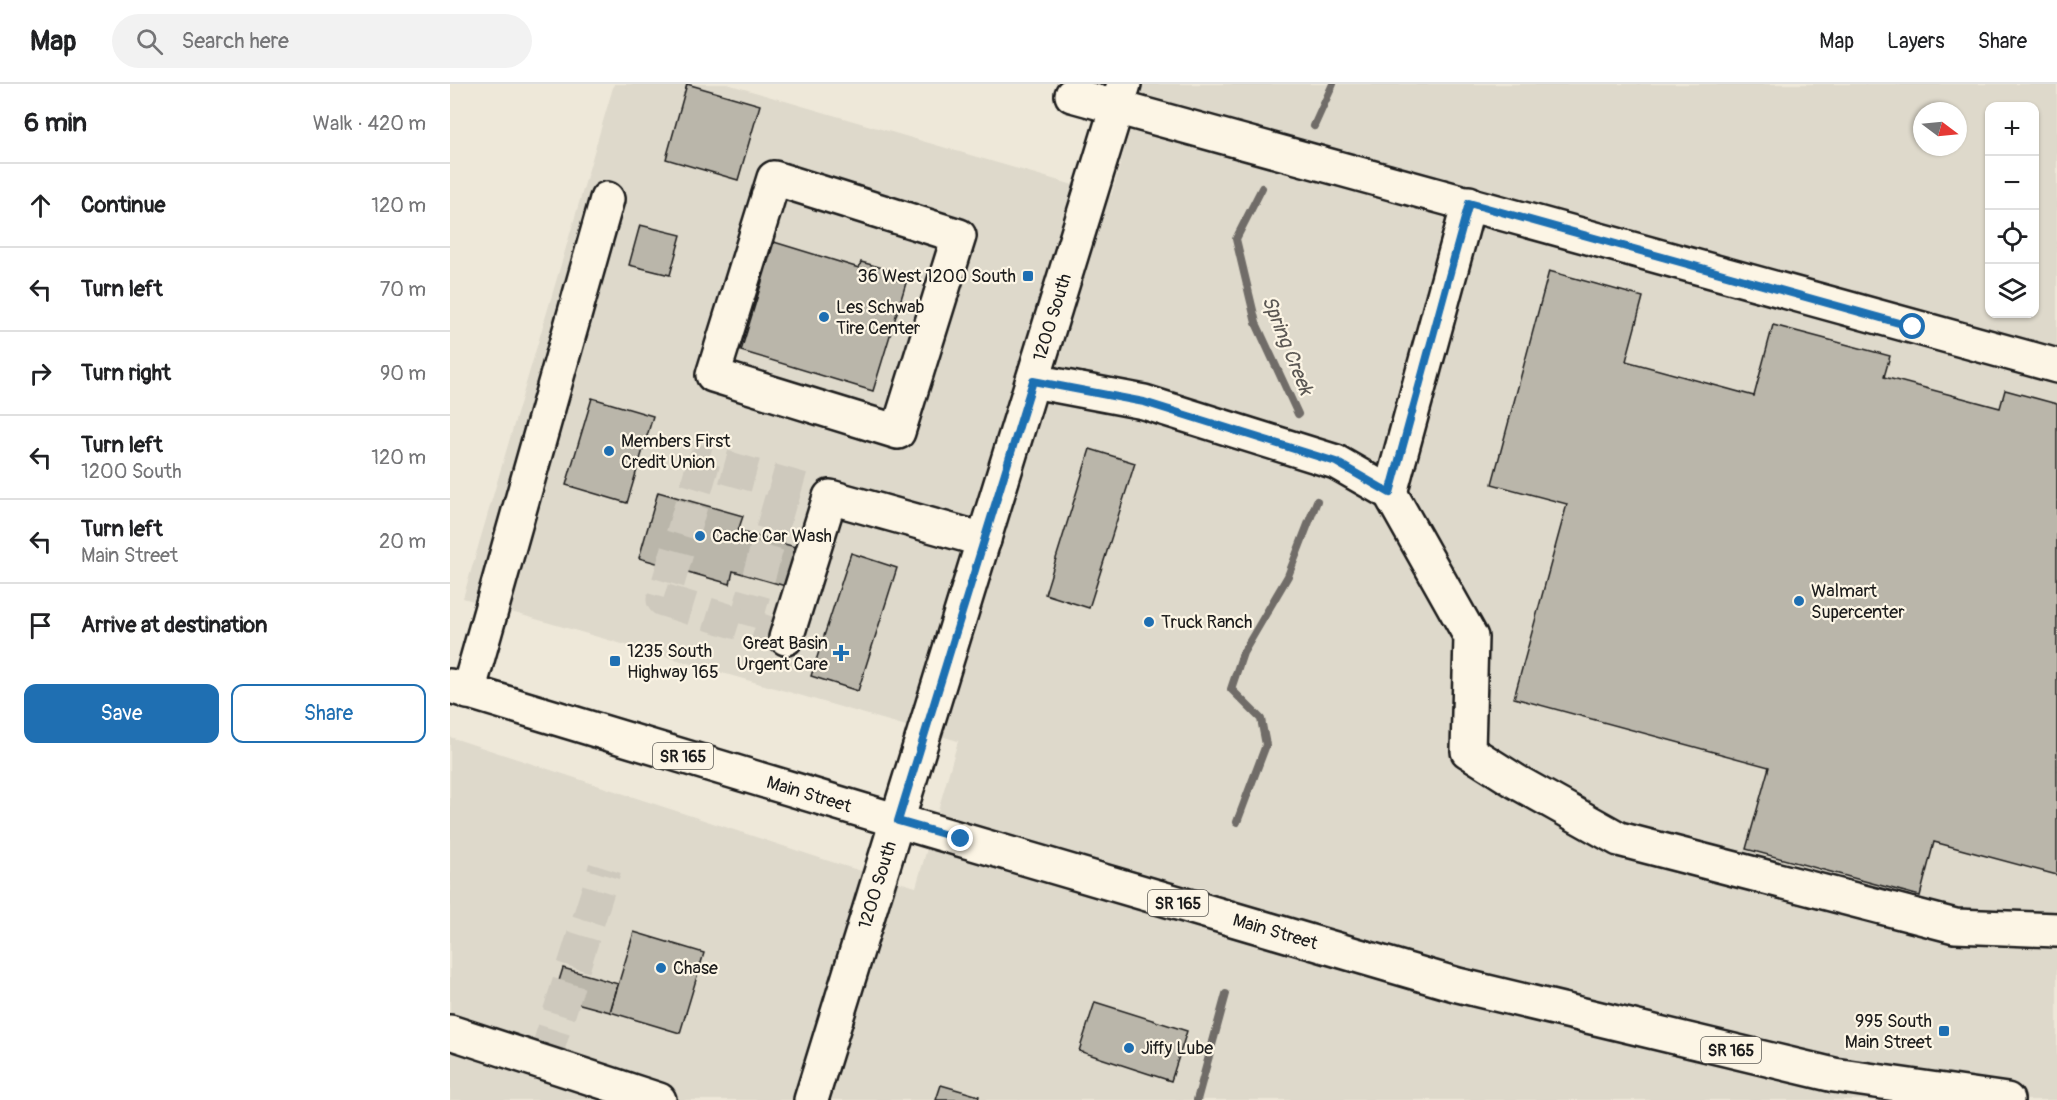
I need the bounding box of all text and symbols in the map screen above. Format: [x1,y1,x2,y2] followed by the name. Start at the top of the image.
[112,14,532,68] search box
[30,24,76,59] text: Map
[133,25,166,58] icon: search
[181,27,289,55] text: Search here
[1819,28,1854,55] text: Map
[1887,28,1945,55] text: Layers
[1978,28,2027,55] text: Share
[1913,102,1967,156] north arrow
[1985,102,2039,318] map controls
[1985,102,2039,156] button: +
[24,107,87,139] text: 6 min
[313,111,426,136] text: Walk · 420 m
[1985,156,2039,210] button: −
[24,189,57,222] icon: ahead
[81,191,165,219] text: Continue
[371,193,426,218] text: 120 m
[1985,210,2039,264] button: locate
[1985,264,2039,318] button: layers
[858,265,1016,288] place label: 36 West 1200 South
[1021,269,1035,283] marker: 36 West 1200 South
[1028,271,1077,364] street label: 1200 South
[24,273,57,306] icon: left
[81,275,163,303] text: Turn left
[380,277,426,302] text: 70 m
[1256,292,1319,400] water label: Spring Creek
[836,296,925,340] place label: Les Schwab Tire Center
[817,310,831,324] marker: Les Schwab Tire Center
[1899,313,1925,339] route start
[24,357,57,390] icon: right
[81,359,171,387] text: Turn right
[380,361,426,386] text: 90 m
[621,430,731,474] place label: Members First Credit Union
[81,431,163,459] text: Turn left
[24,441,57,474] icon: left
[602,444,616,458] marker: Members First Credit Union
[371,445,426,470] text: 120 m
[81,459,182,484] text: 1200 South
[81,515,163,543] text: Turn left
[24,525,57,558] icon: left
[712,525,832,548] place label: Cache Car Wash
[379,529,426,554] text: 20 m
[693,529,707,543] marker: Cache Car Wash
[81,543,178,568] text: Main Street
[1811,580,1905,624] place label: Walmart Supercenter
[1792,594,1806,608] marker: Walmart Supercenter
[24,609,57,642] icon: arrive
[81,611,267,639] text: Arrive at destination
[1161,611,1253,634] place label: Truck Ranch
[1142,615,1156,629] marker: Truck Ranch
[737,632,828,676] place label: Great Basin Urgent Care
[627,640,719,684] place label: 1235 South Highway 165
[832,644,850,662] marker: Great Basin Urgent Care
[608,654,622,668] marker: 1235 South Highway 165
[24,684,219,743] button: Save
[231,684,426,743] button: Share
[653,743,713,769] road number: SR 165
[764,771,855,818] street label: Main Street
[947,825,973,851] route end
[853,838,902,932] street label: 1200 South
[1148,890,1208,916] road number: SR 165
[1230,909,1321,955] street label: Main Street
[673,957,718,980] place label: Chase
[654,961,668,975] marker: Chase
[1845,1010,1933,1054] place label: 995 South Main Street
[1937,1024,1951,1038] marker: 995 South Main Street
[1141,1037,1213,1060] place label: Jiffy Lube
[1701,1037,1761,1063] road number: SR 165
[1122,1041,1136,1055] marker: Jiffy Lube

